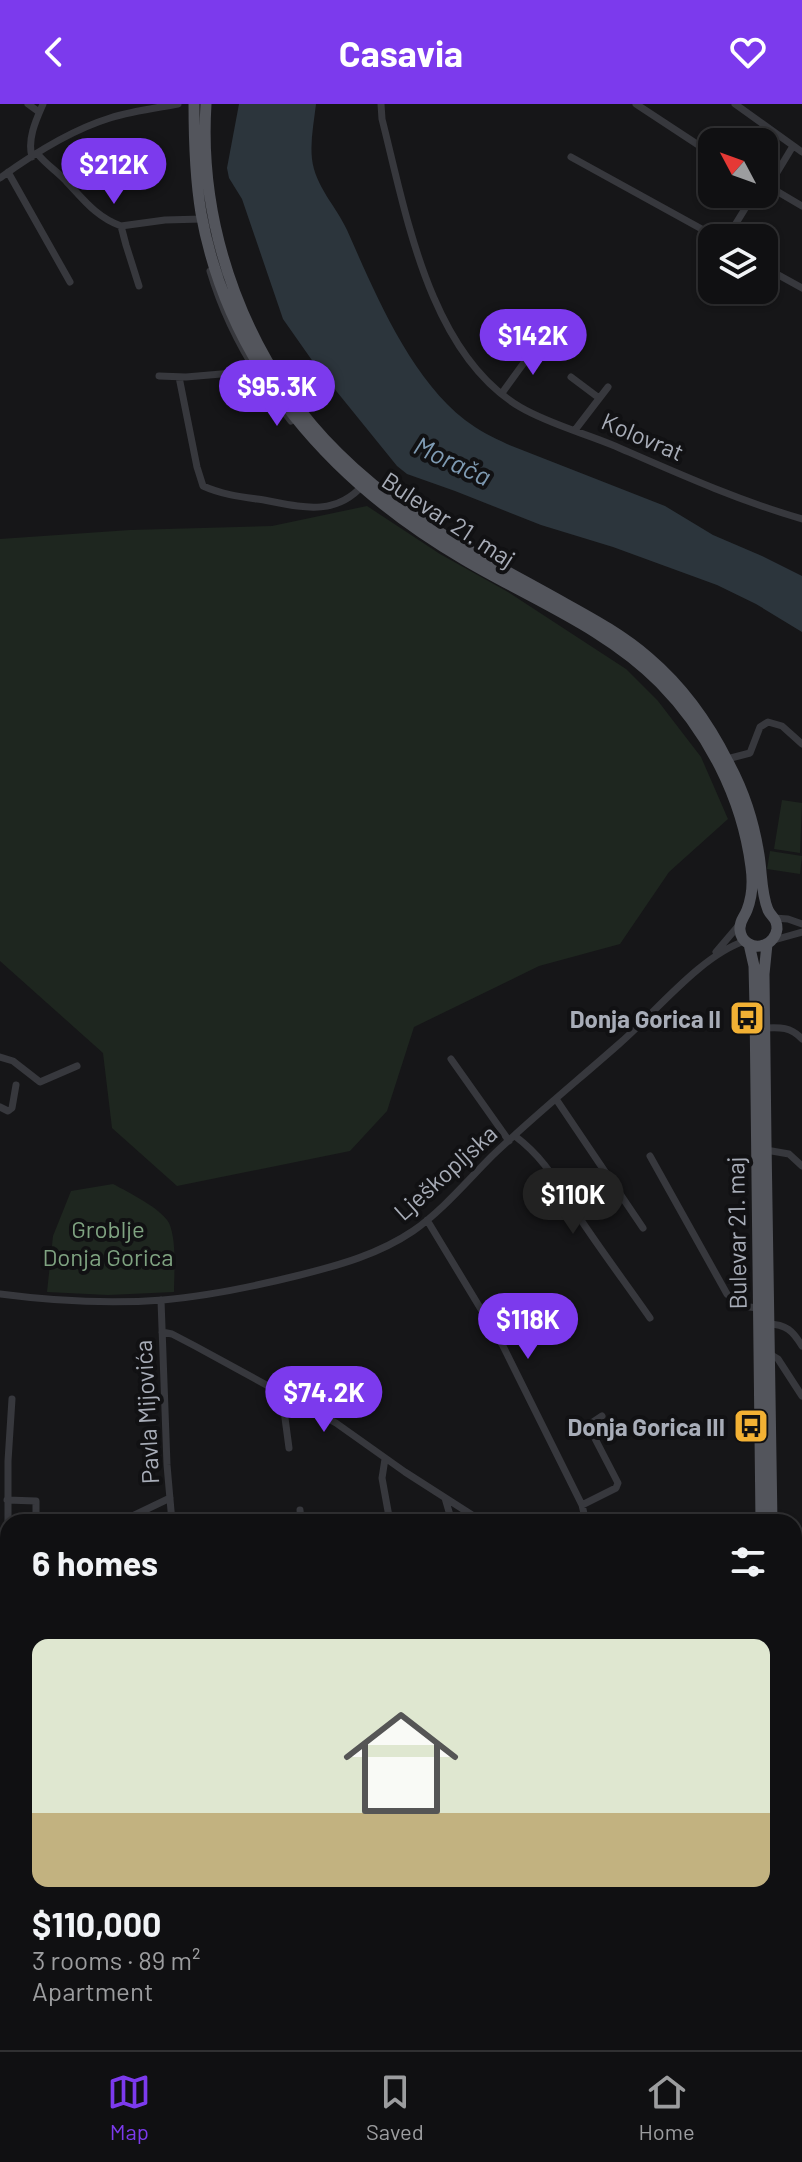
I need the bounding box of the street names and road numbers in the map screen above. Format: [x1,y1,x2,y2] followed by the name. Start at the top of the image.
[598,406,688,466] street label: Kolovrat
[377,465,521,573] street label: Bulevar 21. maj
[388,1118,502,1226] street label: Lješkopljska
[720,1156,752,1310] street label: Bulevar 21. maj
[128,1339,164,1485] street label: Pavla Mijovića

